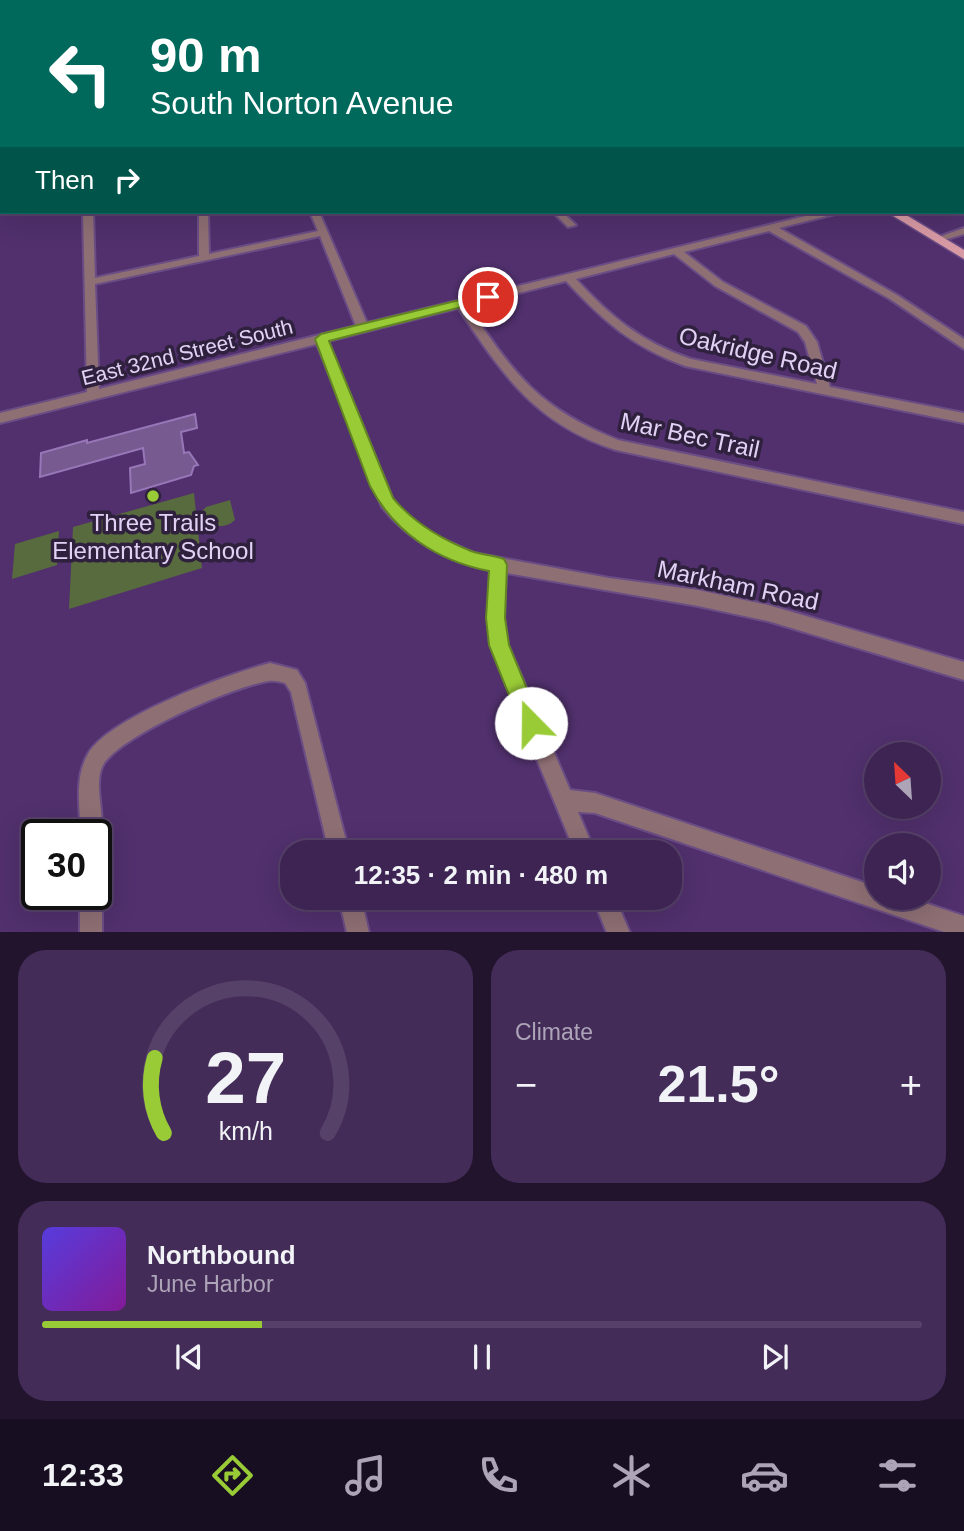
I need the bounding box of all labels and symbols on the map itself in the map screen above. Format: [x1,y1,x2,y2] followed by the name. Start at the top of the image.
[458,267,518,327] pin
[79,315,295,389] street label: East 32nd Street South
[676,322,840,384] street label: Oakridge Road
[618,407,762,463] street label: Mar Bec Trail
[145,488,161,504] marker: Three Trails Elementary School
[52,509,254,564] place label: Three Trails Elementary School
[655,555,821,615] street label: Markham Road
[494,686,568,760] position arrow
[864,742,942,819] north arrow
[21,819,112,910] speed limit sign: 30

